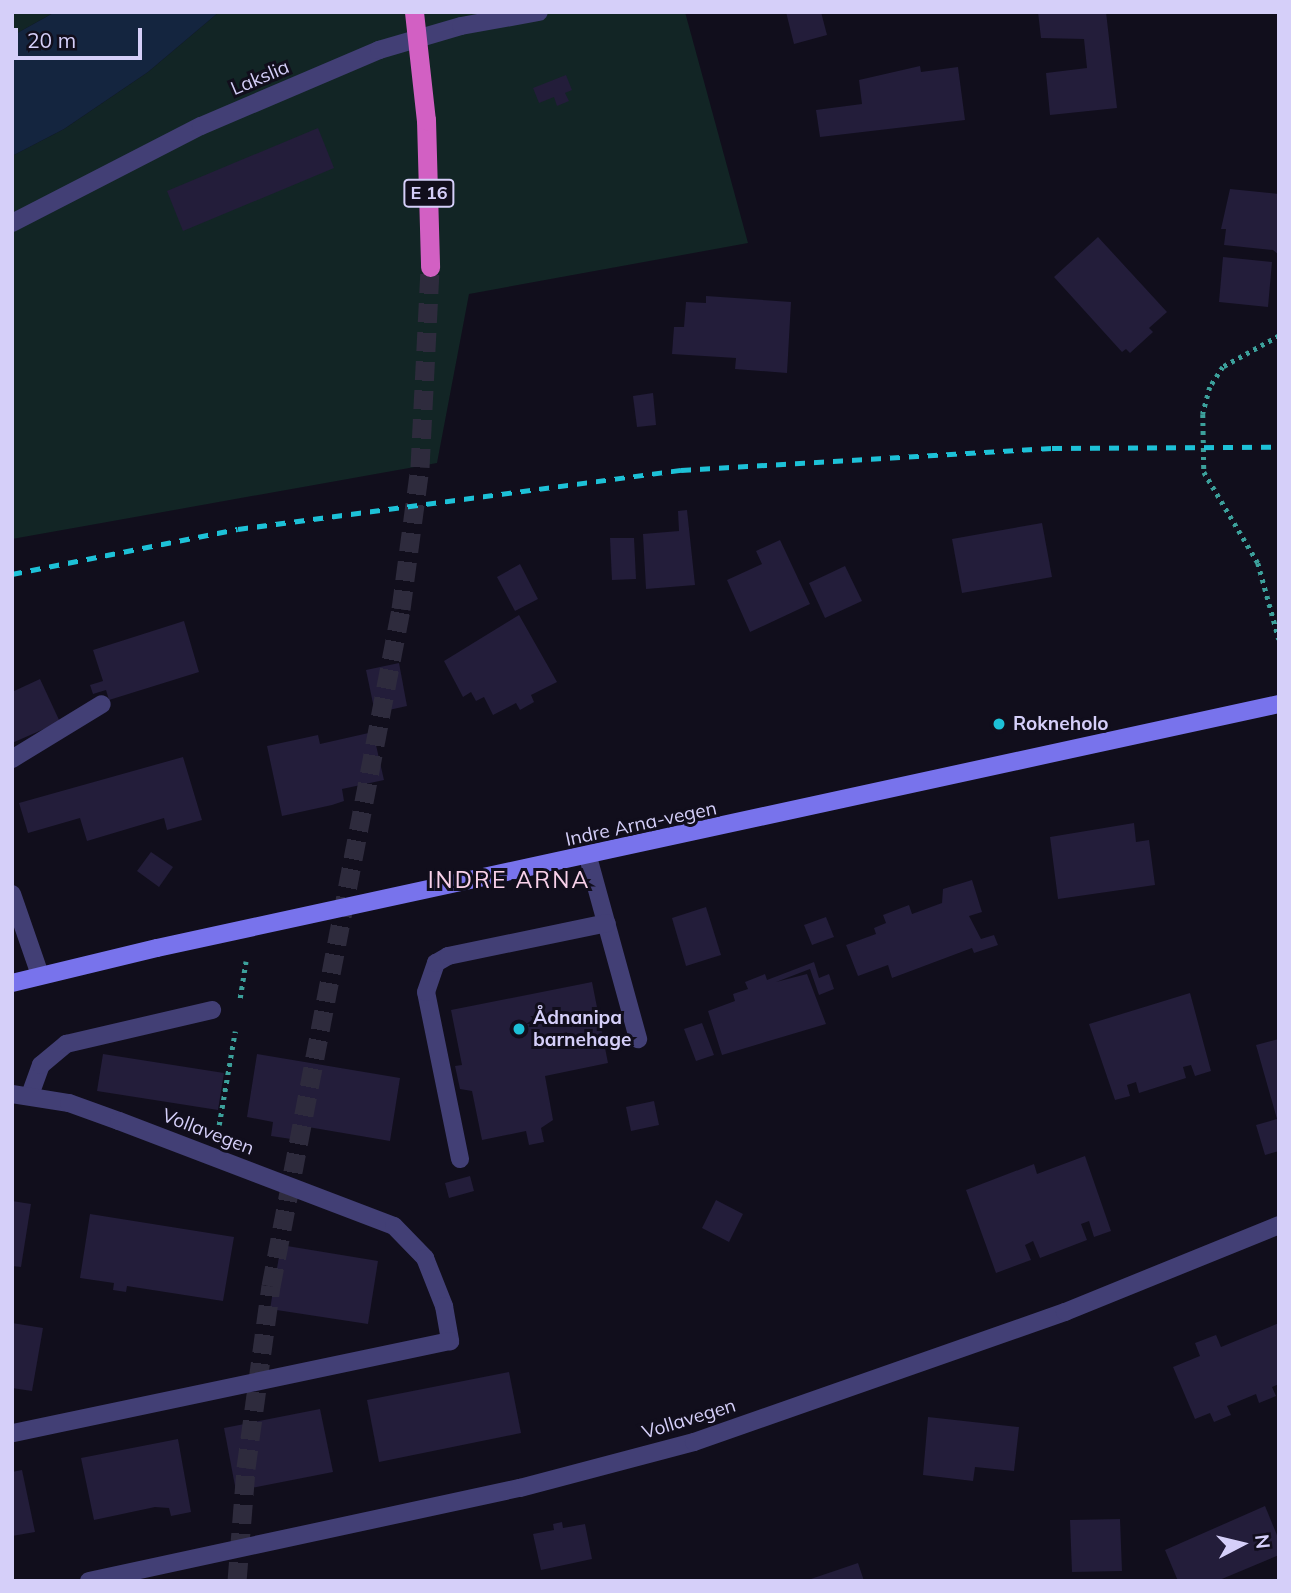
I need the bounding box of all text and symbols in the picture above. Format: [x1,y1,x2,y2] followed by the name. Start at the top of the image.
[18,14,145,58] scale bar
[27,27,76,53] text: 20 m
[227,56,293,100] street label: Lakslia
[403,178,455,208] road number: E 16
[1013,713,1109,735] place label: Rokneholo
[991,716,1007,732] marker: Rokneholo
[563,797,719,851] street label: Indre Arna-vegen
[429,866,589,894] district label: INDRE ARNA
[533,1007,631,1051] place label: Ådnanipa barnehage
[511,1021,527,1037] marker: Ådnanipa barnehage
[159,1104,257,1160] street label: Vollavegen
[639,1394,739,1444] street label: Vollavegen
[1207,1509,1277,1579] north arrow
[1250,1533,1276,1550] text: N

